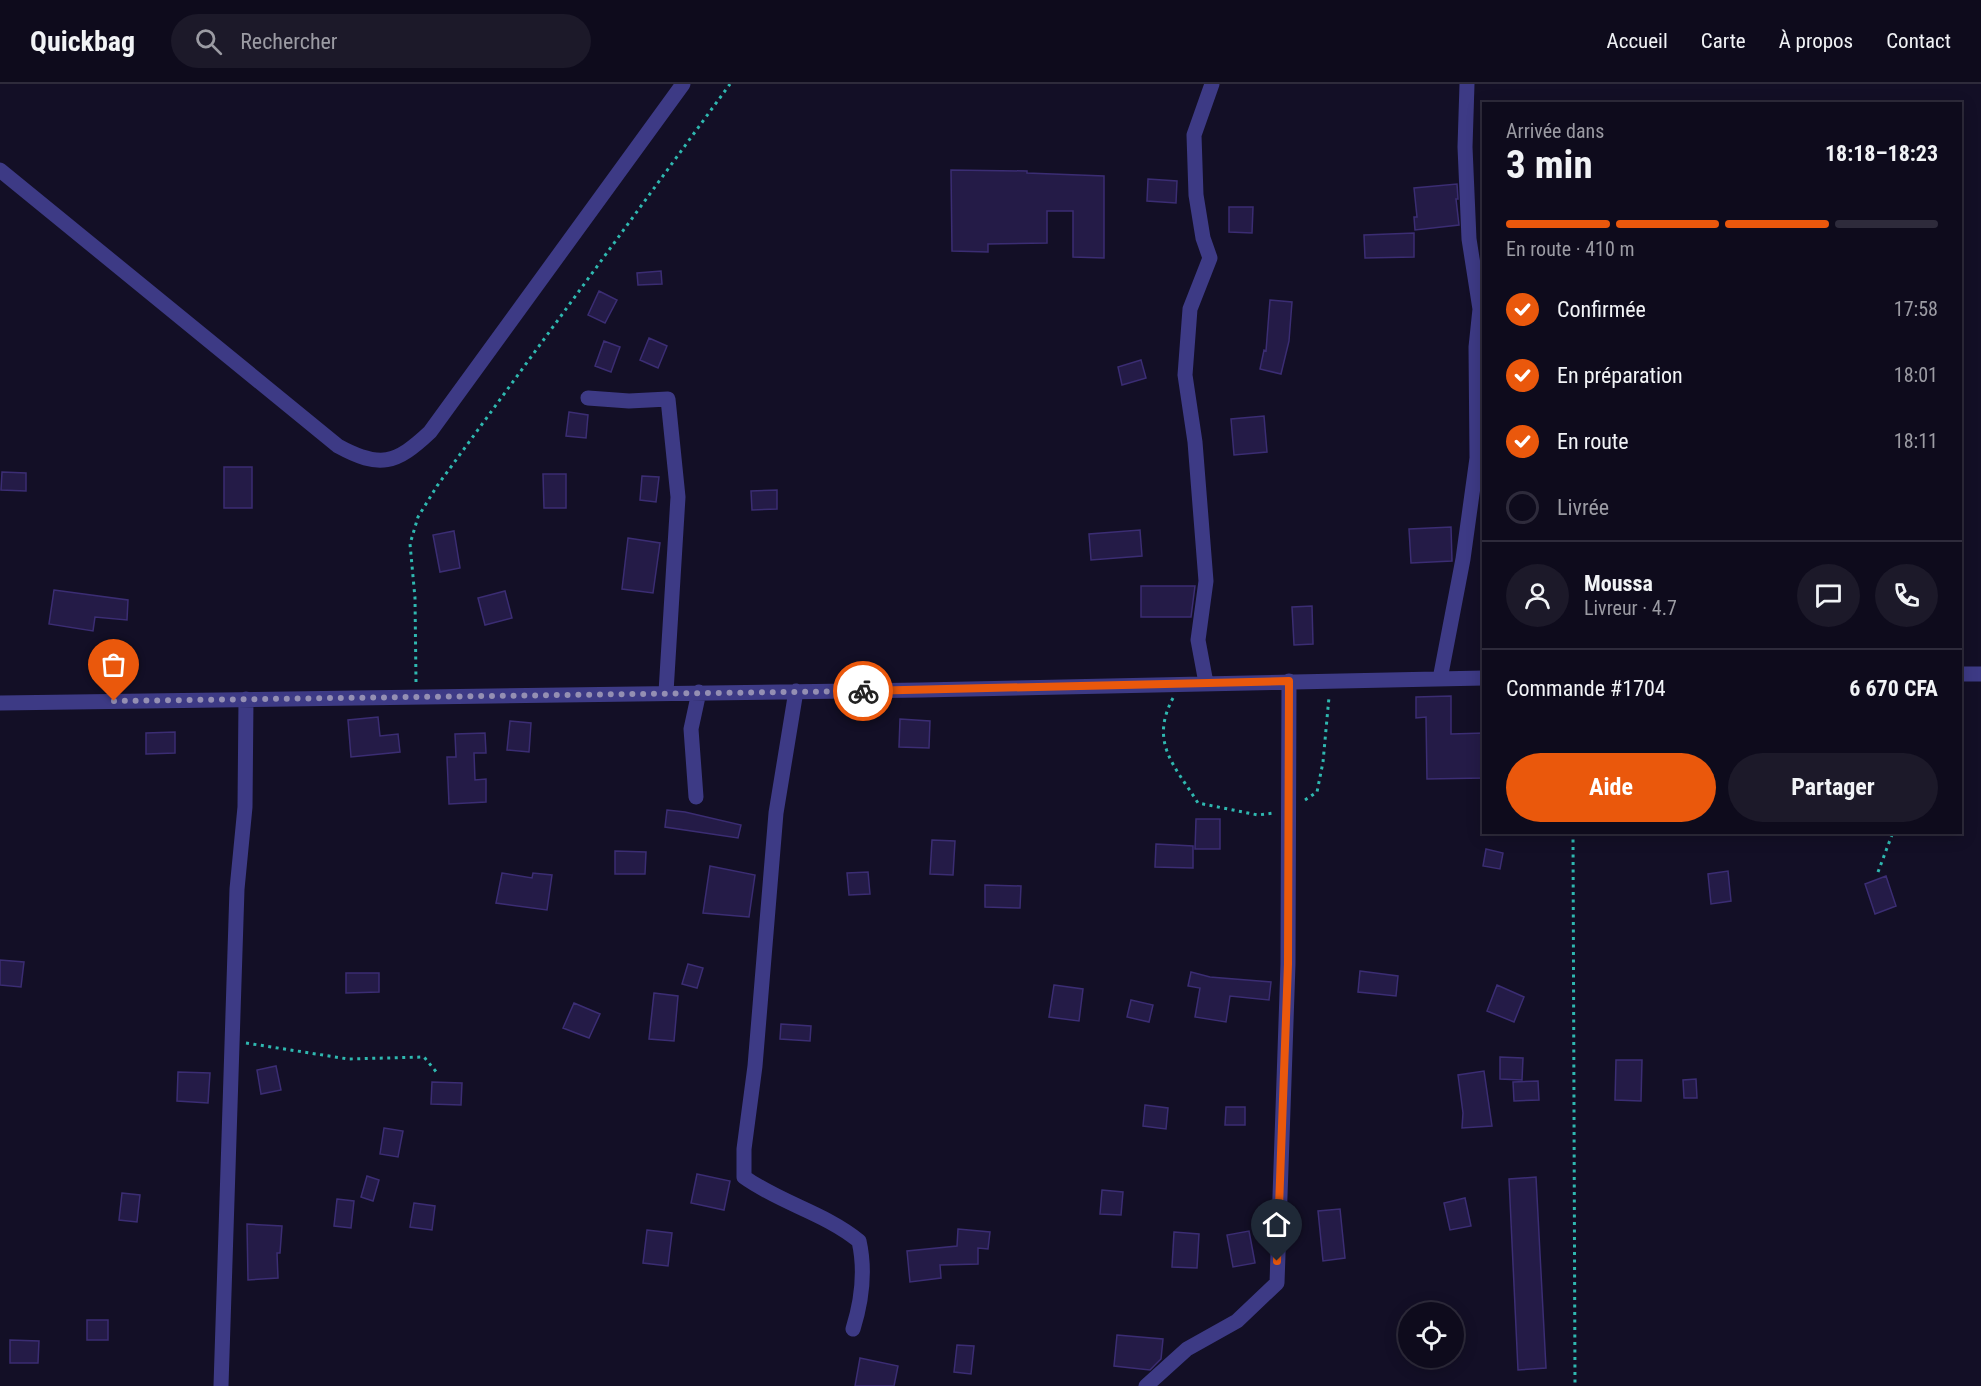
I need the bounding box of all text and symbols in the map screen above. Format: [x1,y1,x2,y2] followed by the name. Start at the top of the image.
[171,14,591,68] search box
[30,25,135,58] text: Quickbag
[192,25,225,58] icon: search
[240,29,338,54] text: Rechercher
[1607,29,1668,53] text: Accueil
[1701,29,1746,53] text: Carte
[1779,29,1853,53] text: À propos
[1886,29,1951,53] text: Contact
[1506,119,1604,143] text: Arrivée dans
[1825,141,1938,166] text: 18:18–18:23
[1506,142,1593,188] text: 3 min
[1506,237,1634,261] text: En route · 410 m
[1506,293,1539,326] icon: check
[1557,297,1646,322] text: Confirmée
[1894,297,1938,321] text: 17:58
[1506,359,1539,392] icon: check
[1557,363,1683,388] text: En préparation
[1894,363,1938,387] text: 18:01
[1506,425,1539,458] icon: check
[1557,429,1629,454] text: En route
[1894,429,1938,453] text: 18:11
[1557,495,1609,520] text: Livrée
[1506,564,1569,627] button: person
[1797,564,1860,627] button: chat
[1875,564,1938,627] button: phone
[1584,571,1653,596] text: Moussa
[1584,596,1677,620] text: Livreur · 4.7
[88,639,139,701] pin
[97,648,130,681] icon: bag
[833,661,893,721] courier
[847,675,880,708] icon: bike
[1506,676,1666,701] text: Commande #1704
[1849,676,1938,701] text: 6 670 CFA
[1506,753,1716,822] button: Aide
[1728,753,1938,822] button: Partager
[1251,1199,1302,1261] pin
[1260,1208,1293,1241] icon: home
[1398,1302,1464,1368] map controls
[1398,1302,1464,1368] button: locate

